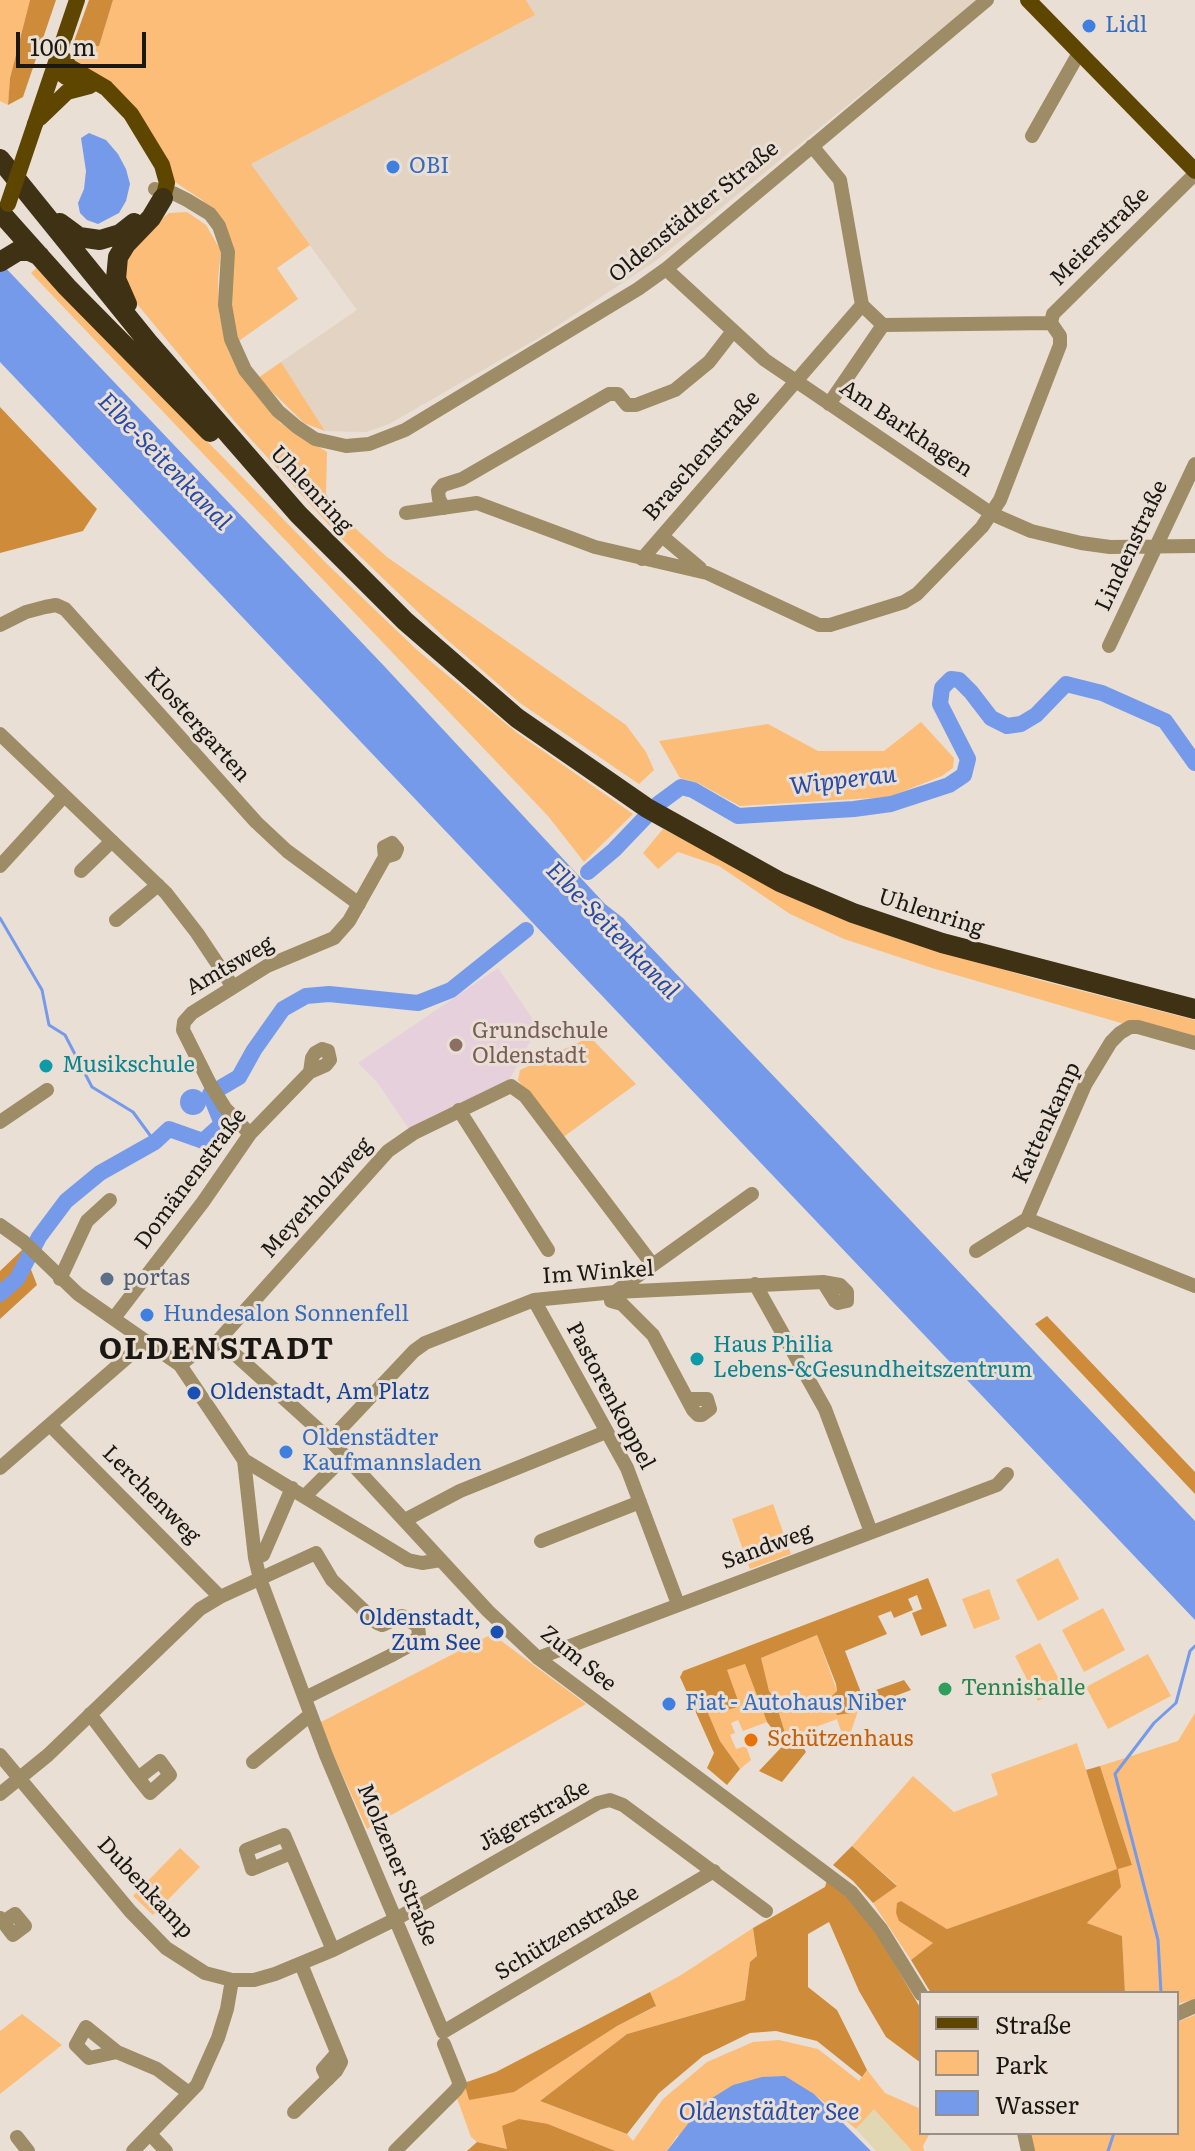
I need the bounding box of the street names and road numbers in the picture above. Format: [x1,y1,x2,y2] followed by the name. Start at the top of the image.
[604,136,784,288] street label: Oldenstädter Straße
[1045,182,1155,292] street label: Meierstraße
[834,375,978,483] street label: Am Barkhagen
[638,385,766,527] street label: Braschenstraße
[264,441,358,539] street label: Uhlenring
[1090,476,1174,616] street label: Lindenstraße
[139,662,255,788] street label: Klostergarten
[875,884,987,942] street label: Uhlenring
[181,930,279,1002] street label: Amtsweg
[1007,1058,1087,1188] street label: Kattenkamp
[130,1103,252,1255] street label: Domänenstraße
[256,1132,378,1264] street label: Meyerholzweg
[541,1256,655,1290] street label: Im Winkel
[560,1318,660,1474] street label: Pastorenkoppel
[96,1440,206,1550] street label: Lerchenweg
[718,1518,816,1576] street label: Sandweg
[535,1620,621,1698] street label: Zum See
[474,1775,594,1857] street label: Jägerstraße
[351,1780,443,1950] street label: Molzener Straße
[91,1832,199,1944] street label: Dubenkamp
[490,1880,644,1986] street label: Schützenstraße

